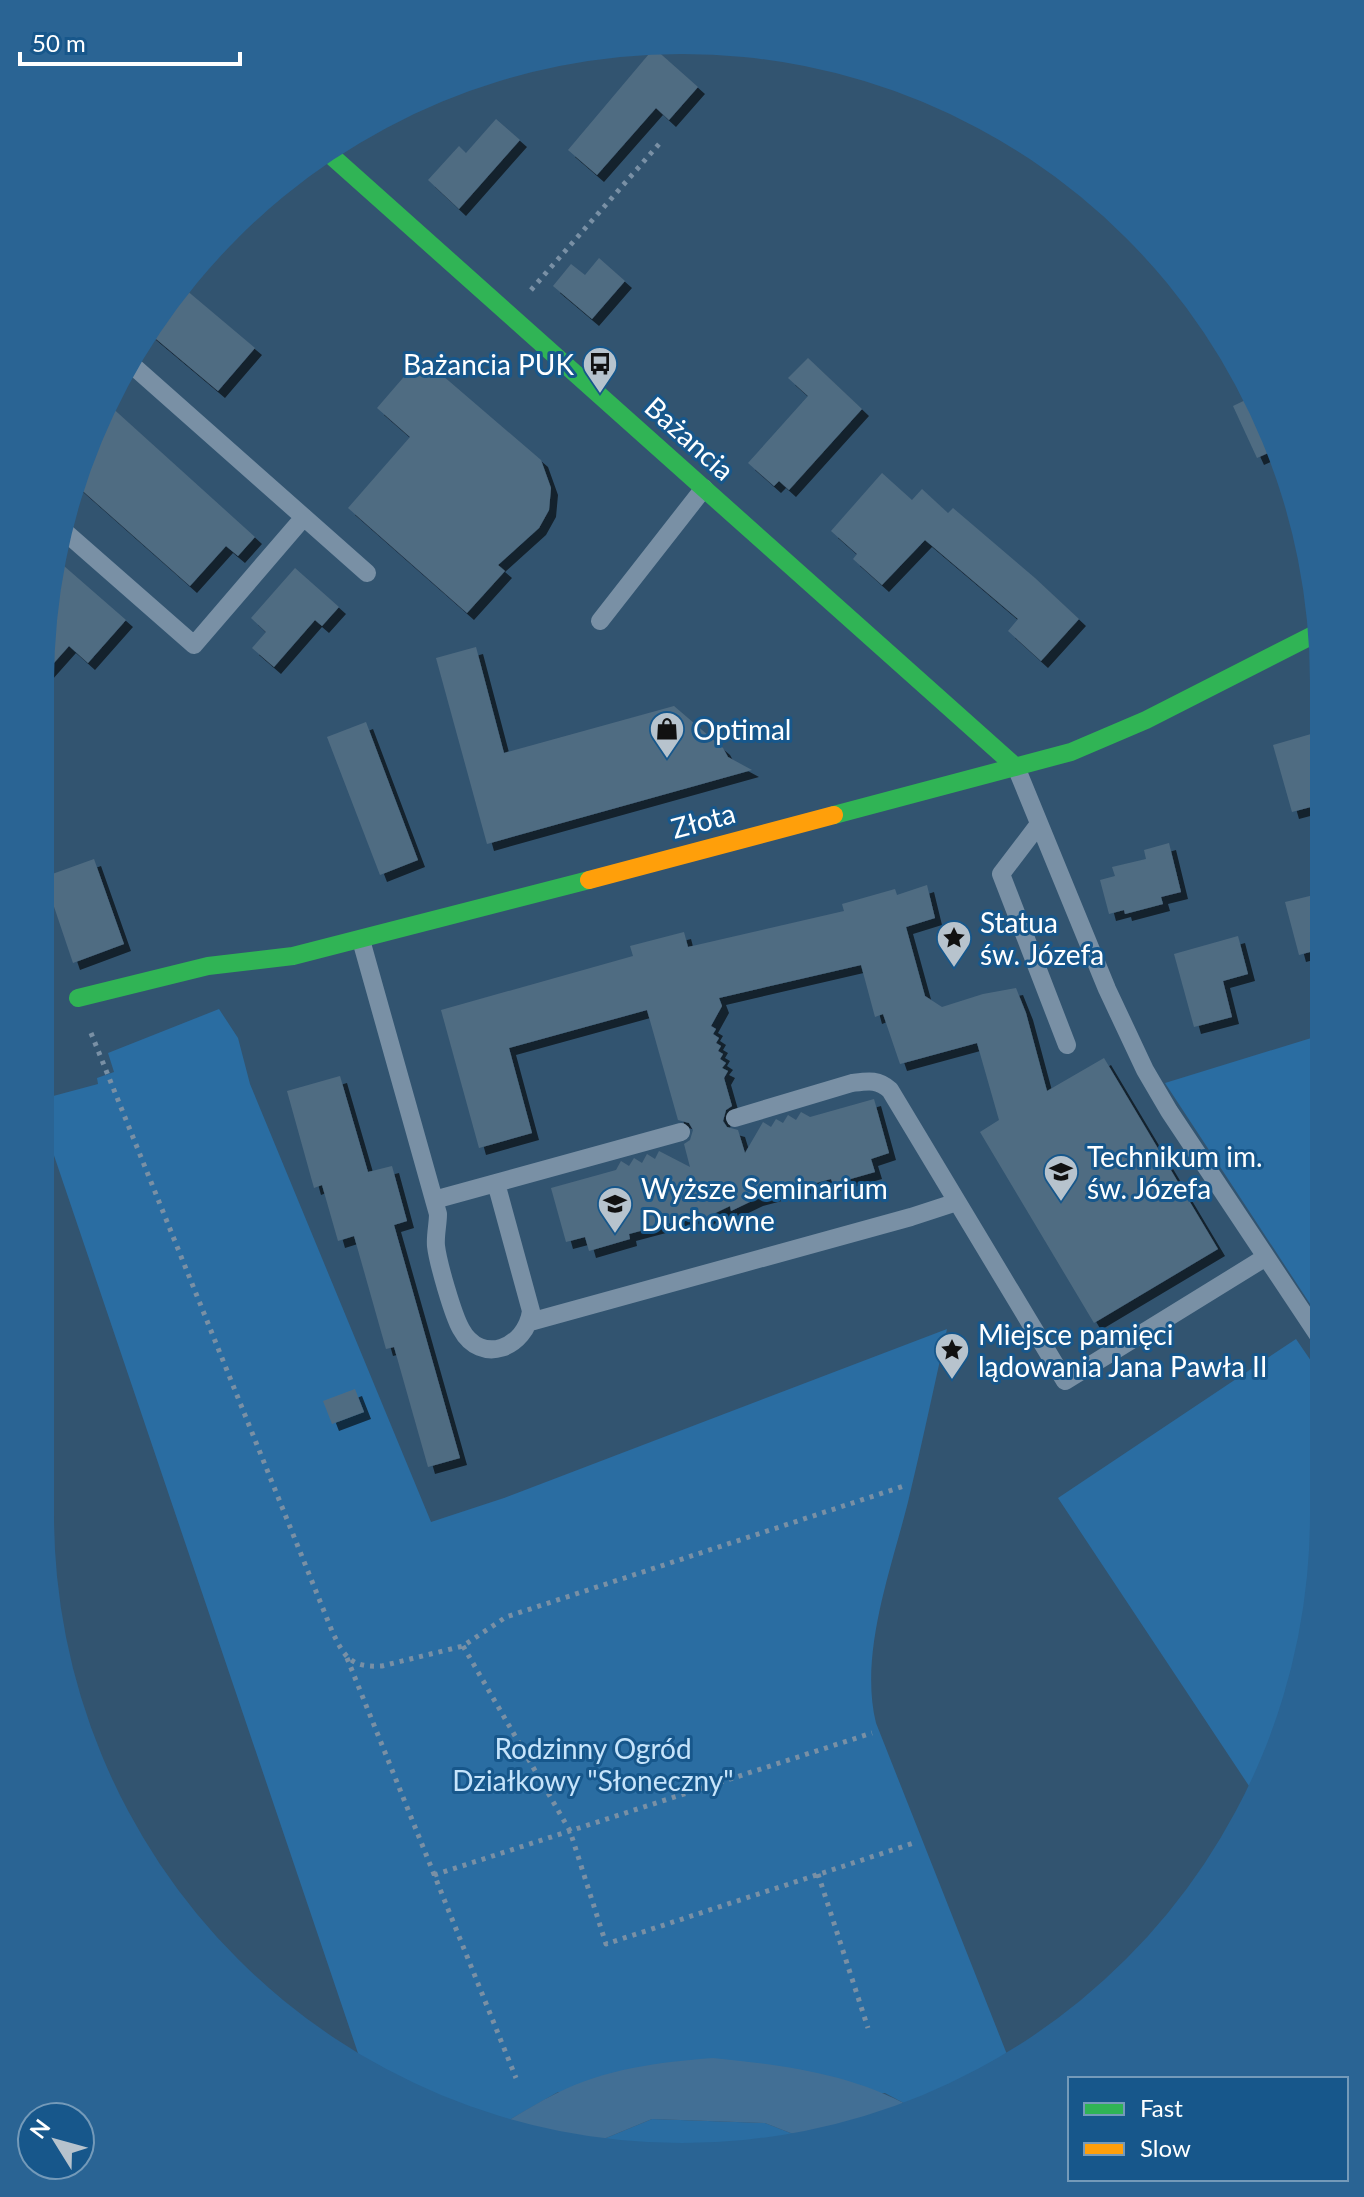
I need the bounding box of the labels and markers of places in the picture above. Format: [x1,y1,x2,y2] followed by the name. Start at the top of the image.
[581,345,619,395] bus stop icon: Bażancia PUK
[403,347,574,381] place label: Bażancia PUK
[648,710,686,760] shop icon: Optimal
[693,712,791,746] place label: Optimal
[980,905,1104,971] place label: Statua św. Józefa
[935,919,973,969] place icon: Statua św. Józefa
[1087,1139,1263,1205] place label: Technikum im. św. Józefa
[1042,1153,1080,1203] school or university icon: Technikum im. św. Józefa
[641,1171,888,1237] place label: Wyższe Seminarium Duchowne
[596,1185,634,1235] school or university icon: Wyższe Seminarium Duchowne
[978,1317,1268,1383] place label: Miejsce pamięci lądowania Jana Pawła II
[933,1331,971,1381] place icon: Miejsce pamięci lądowania Jana Pawła II

